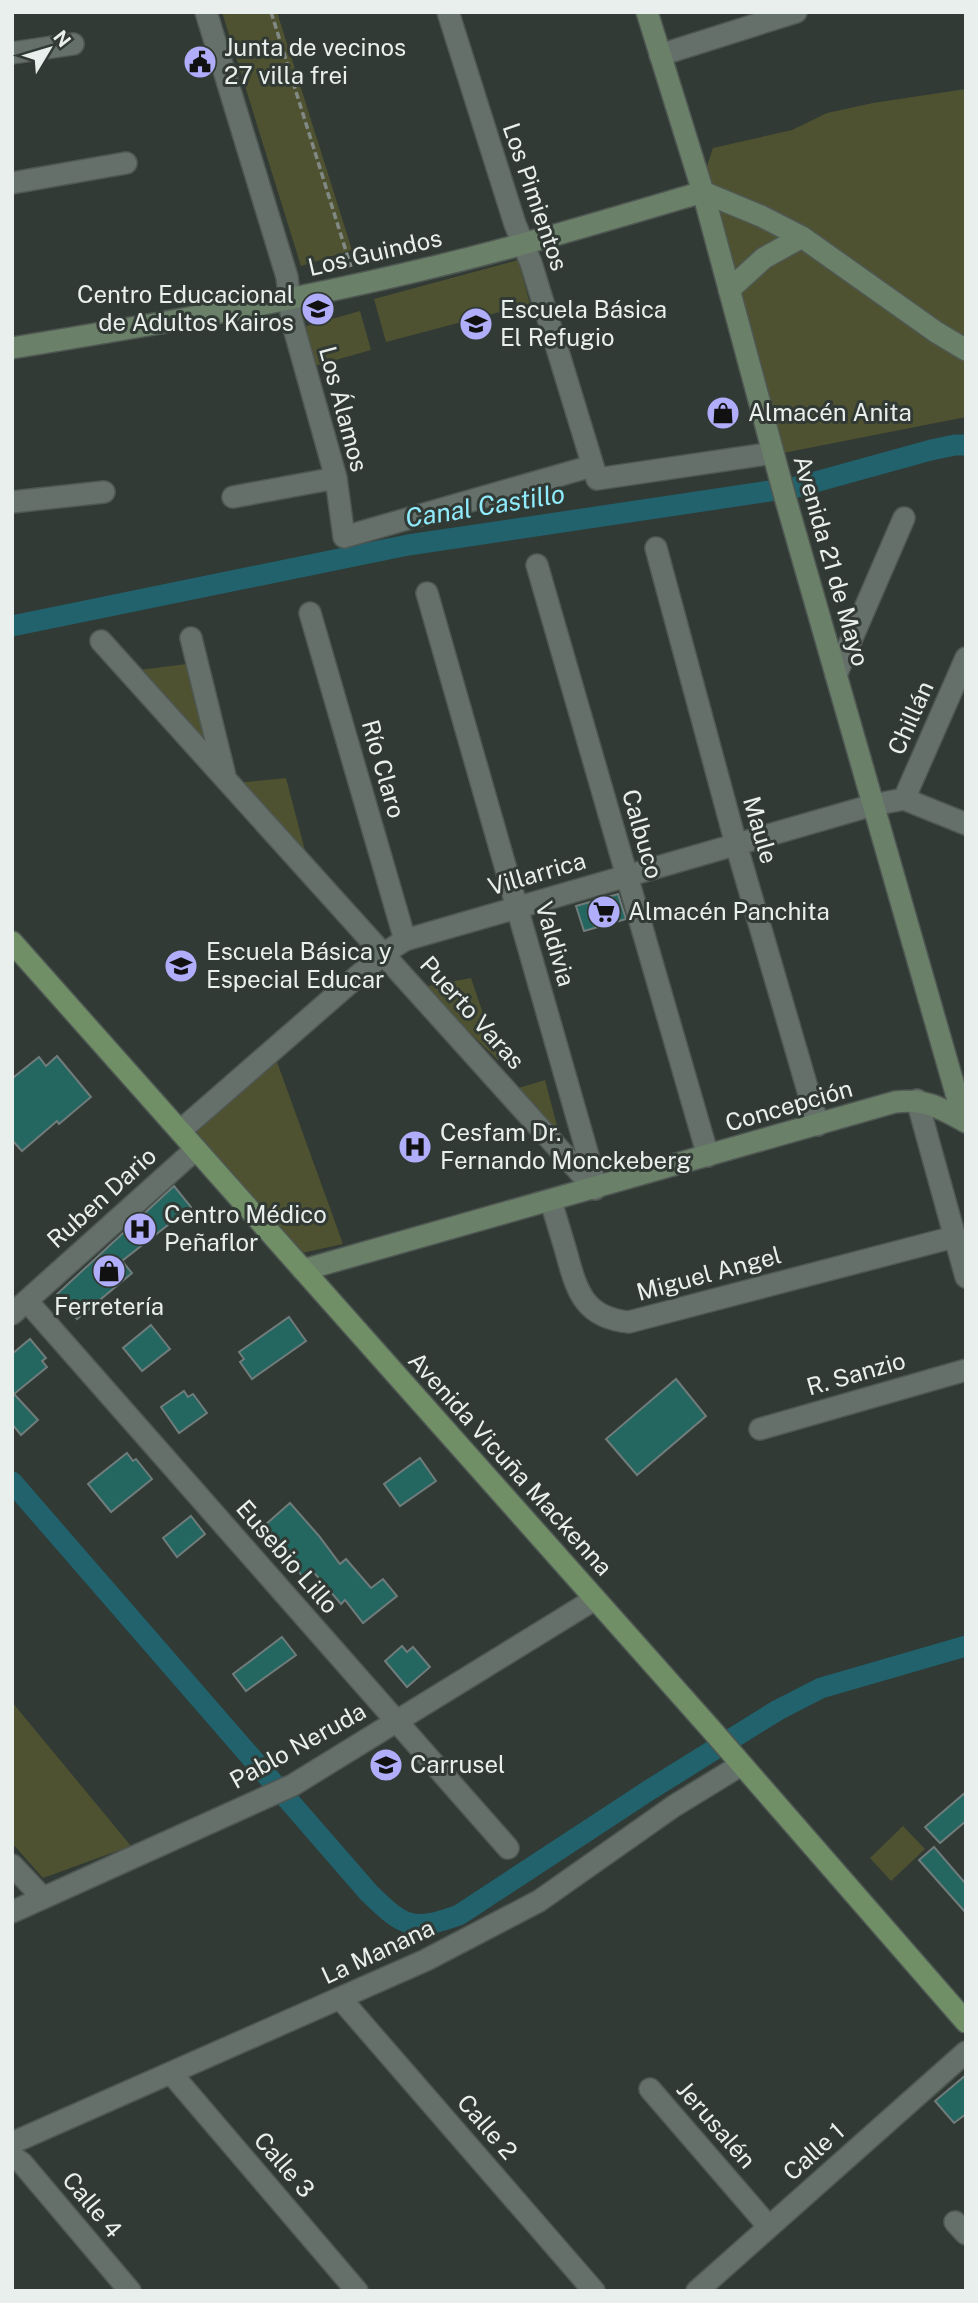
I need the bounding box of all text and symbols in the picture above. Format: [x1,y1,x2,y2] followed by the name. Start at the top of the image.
[14,14,84,84] north arrow
[49,26,76,51] text: N
[224,33,406,89] place label: Junta de vecinos 27 villa frei
[181,43,219,81] public building icon: Junta de vecinos 27 villa frei
[498,119,574,274] street label: Los Pimientos
[305,223,444,281] street label: Los Guindos
[77,280,294,336] place label: Centro Educacional de Adultos Kairos
[299,290,337,328] school or university icon: Centro Educacional de Adultos Kairos
[500,295,667,351] place label: Escuela Básica El Refugio
[457,305,495,343] school or university icon: Escuela Básica El Refugio
[314,343,374,474] street label: Los Álamos
[704,394,742,432] shop icon: Almacén Anita
[748,398,912,426] place label: Almacén Anita
[789,452,875,669] street label: Avenida 21 de Mayo
[403,478,567,533] water label: Canal Castillo
[882,676,939,759] street label: Chillán
[357,716,411,821] street label: Río Claro
[617,786,669,882] street label: Calbuco
[738,793,784,867] street label: Maule
[485,846,589,900] street label: Villarrica
[585,893,623,931] supermarket icon: Almacén Panchita
[628,897,830,925] place label: Almacén Panchita
[531,898,581,989] street label: Valdivia
[206,937,392,993] place label: Escuela Básica y Especial Educar
[162,947,200,985] school or university icon: Escuela Básica y Especial Educar
[415,950,531,1074] street label: Puerto Varas
[722,1074,856,1137] street label: Concepción
[440,1118,691,1174] place label: Cesfam Dr. Fernando Monckeberg
[396,1128,434,1166] hospital icon: Cesfam Dr. Fernando Monckeberg
[41,1141,161,1253] street label: Ruben Dario
[164,1200,327,1256] place label: Centro Médico Peñaflor
[121,1210,159,1248] hospital icon: Centro Médico Peñaflor
[633,1240,784,1306] street label: Miguel Angel
[90,1252,128,1290] shop icon: Ferretería
[54,1292,164,1320] place label: Ferretería
[403,1346,618,1581] street label: Avenida Vicuña Mackenna
[803,1346,908,1400] street label: R. Sanzio
[231,1494,345,1619] street label: Eusebio Lillo
[225,1696,370,1794] street label: Pablo Neruda
[367,1746,405,1784] school or university icon: Carrusel
[410,1750,505,1778] place label: Carrusel
[317,1913,438,1989] street label: La Manana
[671,2075,762,2173] street label: Jerusalén
[452,2088,524,2165] street label: Calle 2
[777,2117,850,2186] street label: Calle 1
[249,2126,321,2203] street label: Calle 3
[57,2166,128,2243] street label: Calle 4

